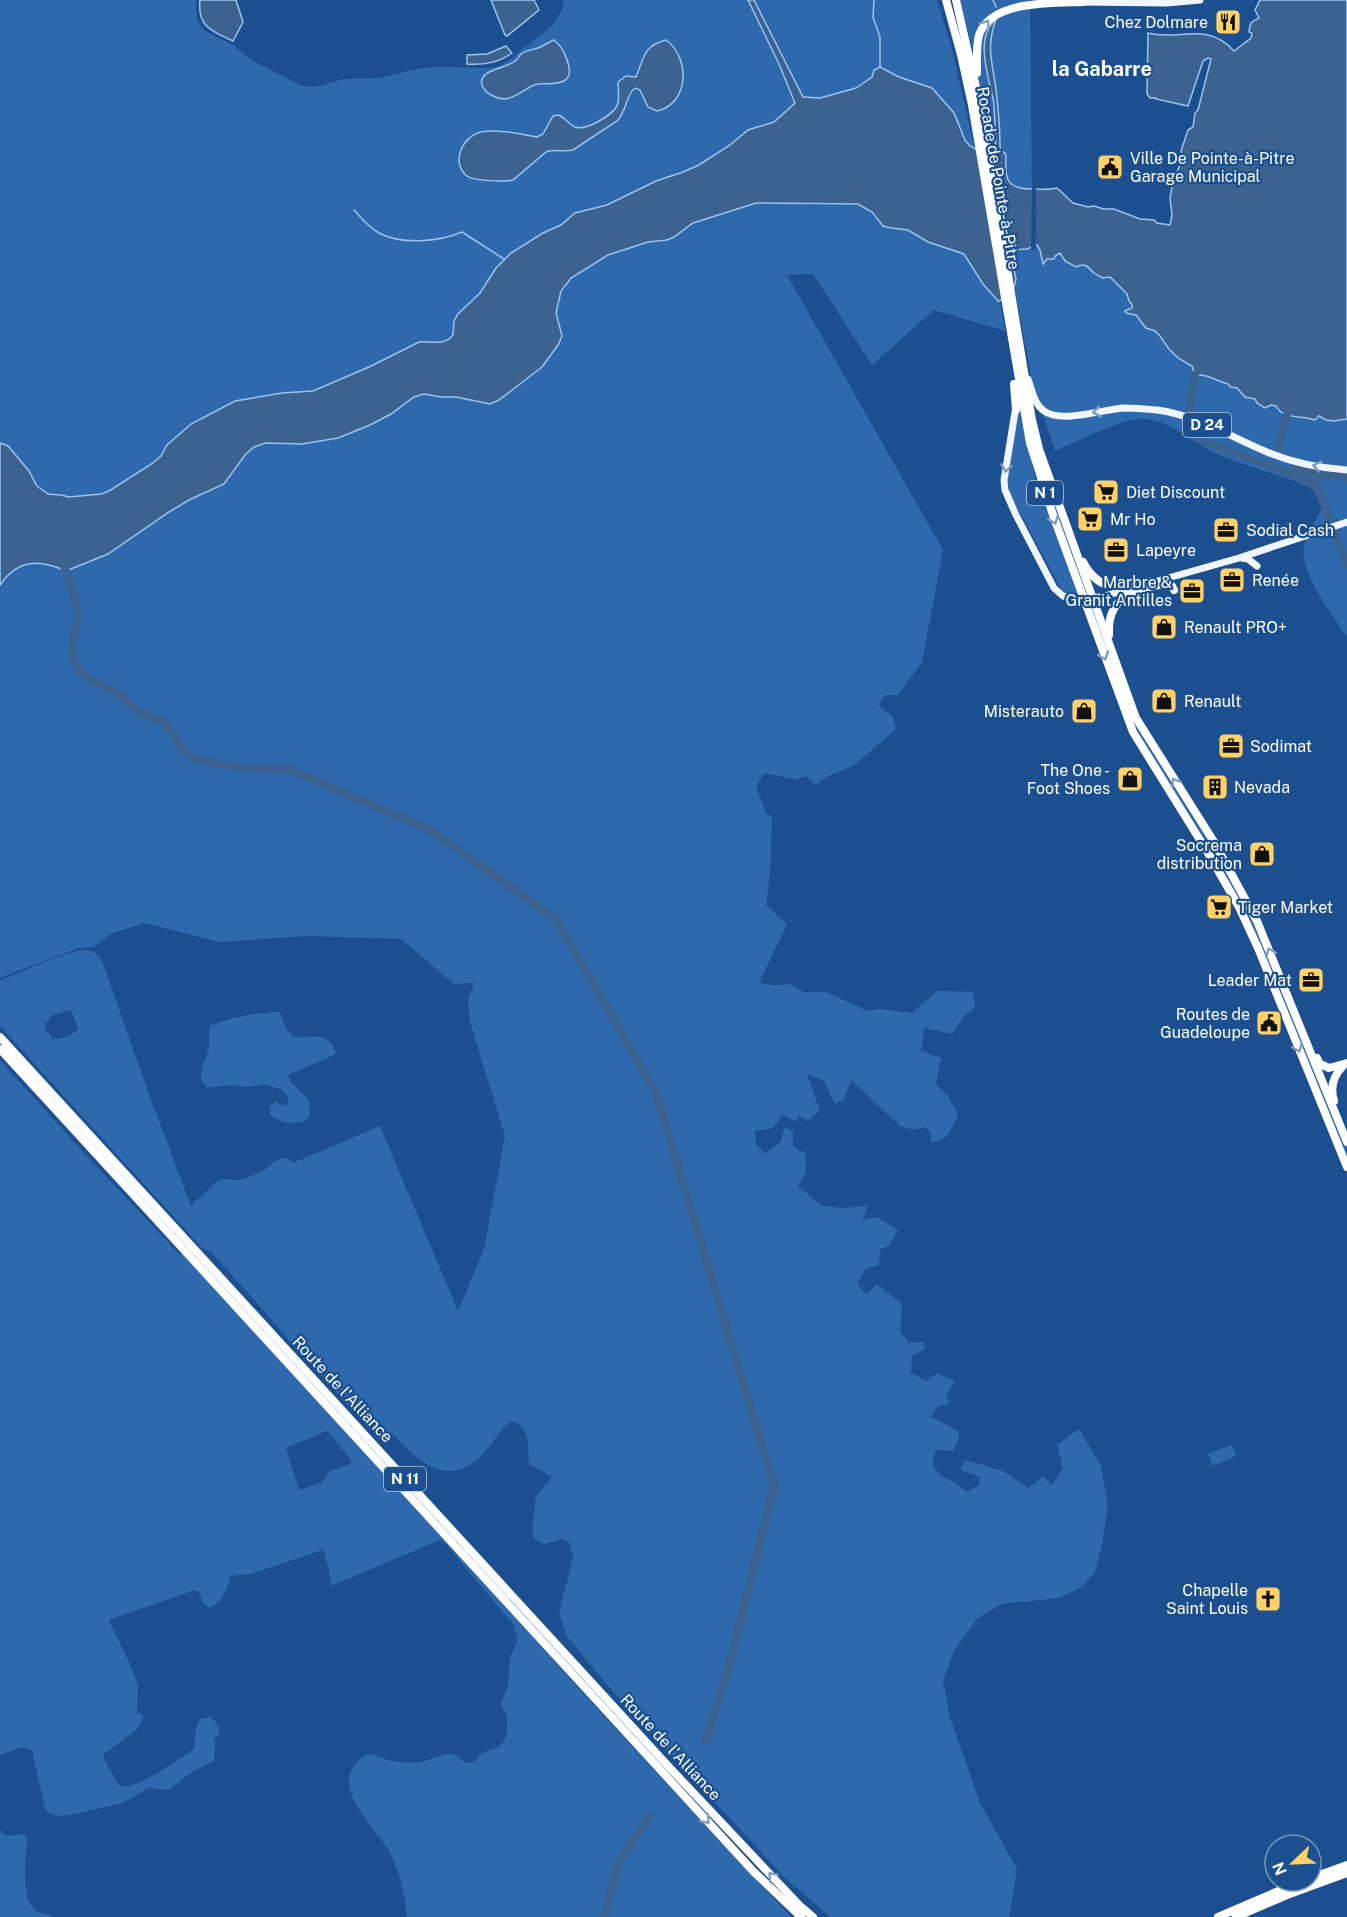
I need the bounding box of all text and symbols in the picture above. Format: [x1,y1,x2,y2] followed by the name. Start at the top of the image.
[1213,7,1243,37] restaurant icon: Chez Dolmare
[1105,13,1208,32] place label: Chez Dolmare
[979,20,990,31] one-way arrow
[1052,57,1152,81] district label: la Gabarre
[973,85,1024,271] street label: Rocade de Pointe-à-Pitre
[1130,149,1294,186] place label: Ville De Pointe-à-Pitre Garage Municipal
[1095,152,1125,182] public building icon: Ville De Pointe-à-Pitre Garage Municipal
[1092,405,1101,417] one-way arrow
[1183,413,1231,437] road number: D 24
[1312,460,1322,473] one-way arrow
[1000,463,1012,473] one-way arrow
[1091,477,1121,507] supermarket icon: Diet Discount
[1027,481,1063,505] road number: N 1
[1126,483,1225,502] place label: Diet Discount
[1075,504,1105,534] supermarket icon: Mr Ho
[1110,510,1156,529] place label: Mr Ho
[1047,514,1060,525] one-way arrow
[1211,515,1241,545] office icon: Sodial Cash
[1246,521,1334,540] place label: Sodial Cash
[1101,535,1131,565] office icon: Lapeyre
[1136,541,1196,560] place label: Lapeyre
[1217,565,1247,595] office icon: Renée
[1252,571,1299,590] place label: Renée
[1065,573,1172,610] place label: Marbre & Granit Antilles
[1177,576,1207,606] office icon: Marbre & Granit Antilles
[1149,612,1179,642] shop icon: Renault PRO+
[1184,618,1287,637] place label: Renault PRO+
[1096,650,1109,660] one-way arrow
[1149,686,1179,716] shop icon: Renault
[1184,692,1242,711] place label: Renault
[1069,696,1099,726] shop icon: Misterauto
[984,702,1064,721] place label: Misterauto
[1216,731,1246,761] office icon: Sodimat
[1250,737,1312,756] place label: Sodimat
[1027,761,1110,798] place label: The One - Foot Shoes
[1115,764,1145,794] shop icon: The One - Foot Shoes
[1200,772,1230,802] building icon: Nevada
[1171,778,1183,788] one-way arrow
[1234,778,1290,797] place label: Nevada
[1157,836,1242,873] place label: Socrema distribution
[1247,839,1277,869] shop icon: Socrema distribution
[1204,892,1234,922] supermarket icon: Tiger Market
[1238,898,1333,917] place label: Tiger Market
[1265,947,1277,958] one-way arrow
[1296,965,1326,995] office icon: Leader Mat
[1208,971,1292,990] place label: Leader Mat
[1160,1005,1250,1042] place label: Routes de Guadeloupe
[1254,1008,1284,1038] public building icon: Routes de Guadeloupe
[1291,1041,1303,1052] one-way arrow
[288,1332,397,1446] street label: Route de l'Alliance
[384,1467,426,1491] road number: N 11
[1166,1581,1248,1618] place label: Chapelle Saint Louis
[1253,1584,1283,1614] church icon: Chapelle Saint Louis
[616,1690,725,1804] street label: Route de l'Alliance
[699,1812,710,1823] one-way arrow
[1263,1833,1323,1893] north arrow
[1268,1859,1291,1878] text: N
[768,1872,779,1883] one-way arrow

